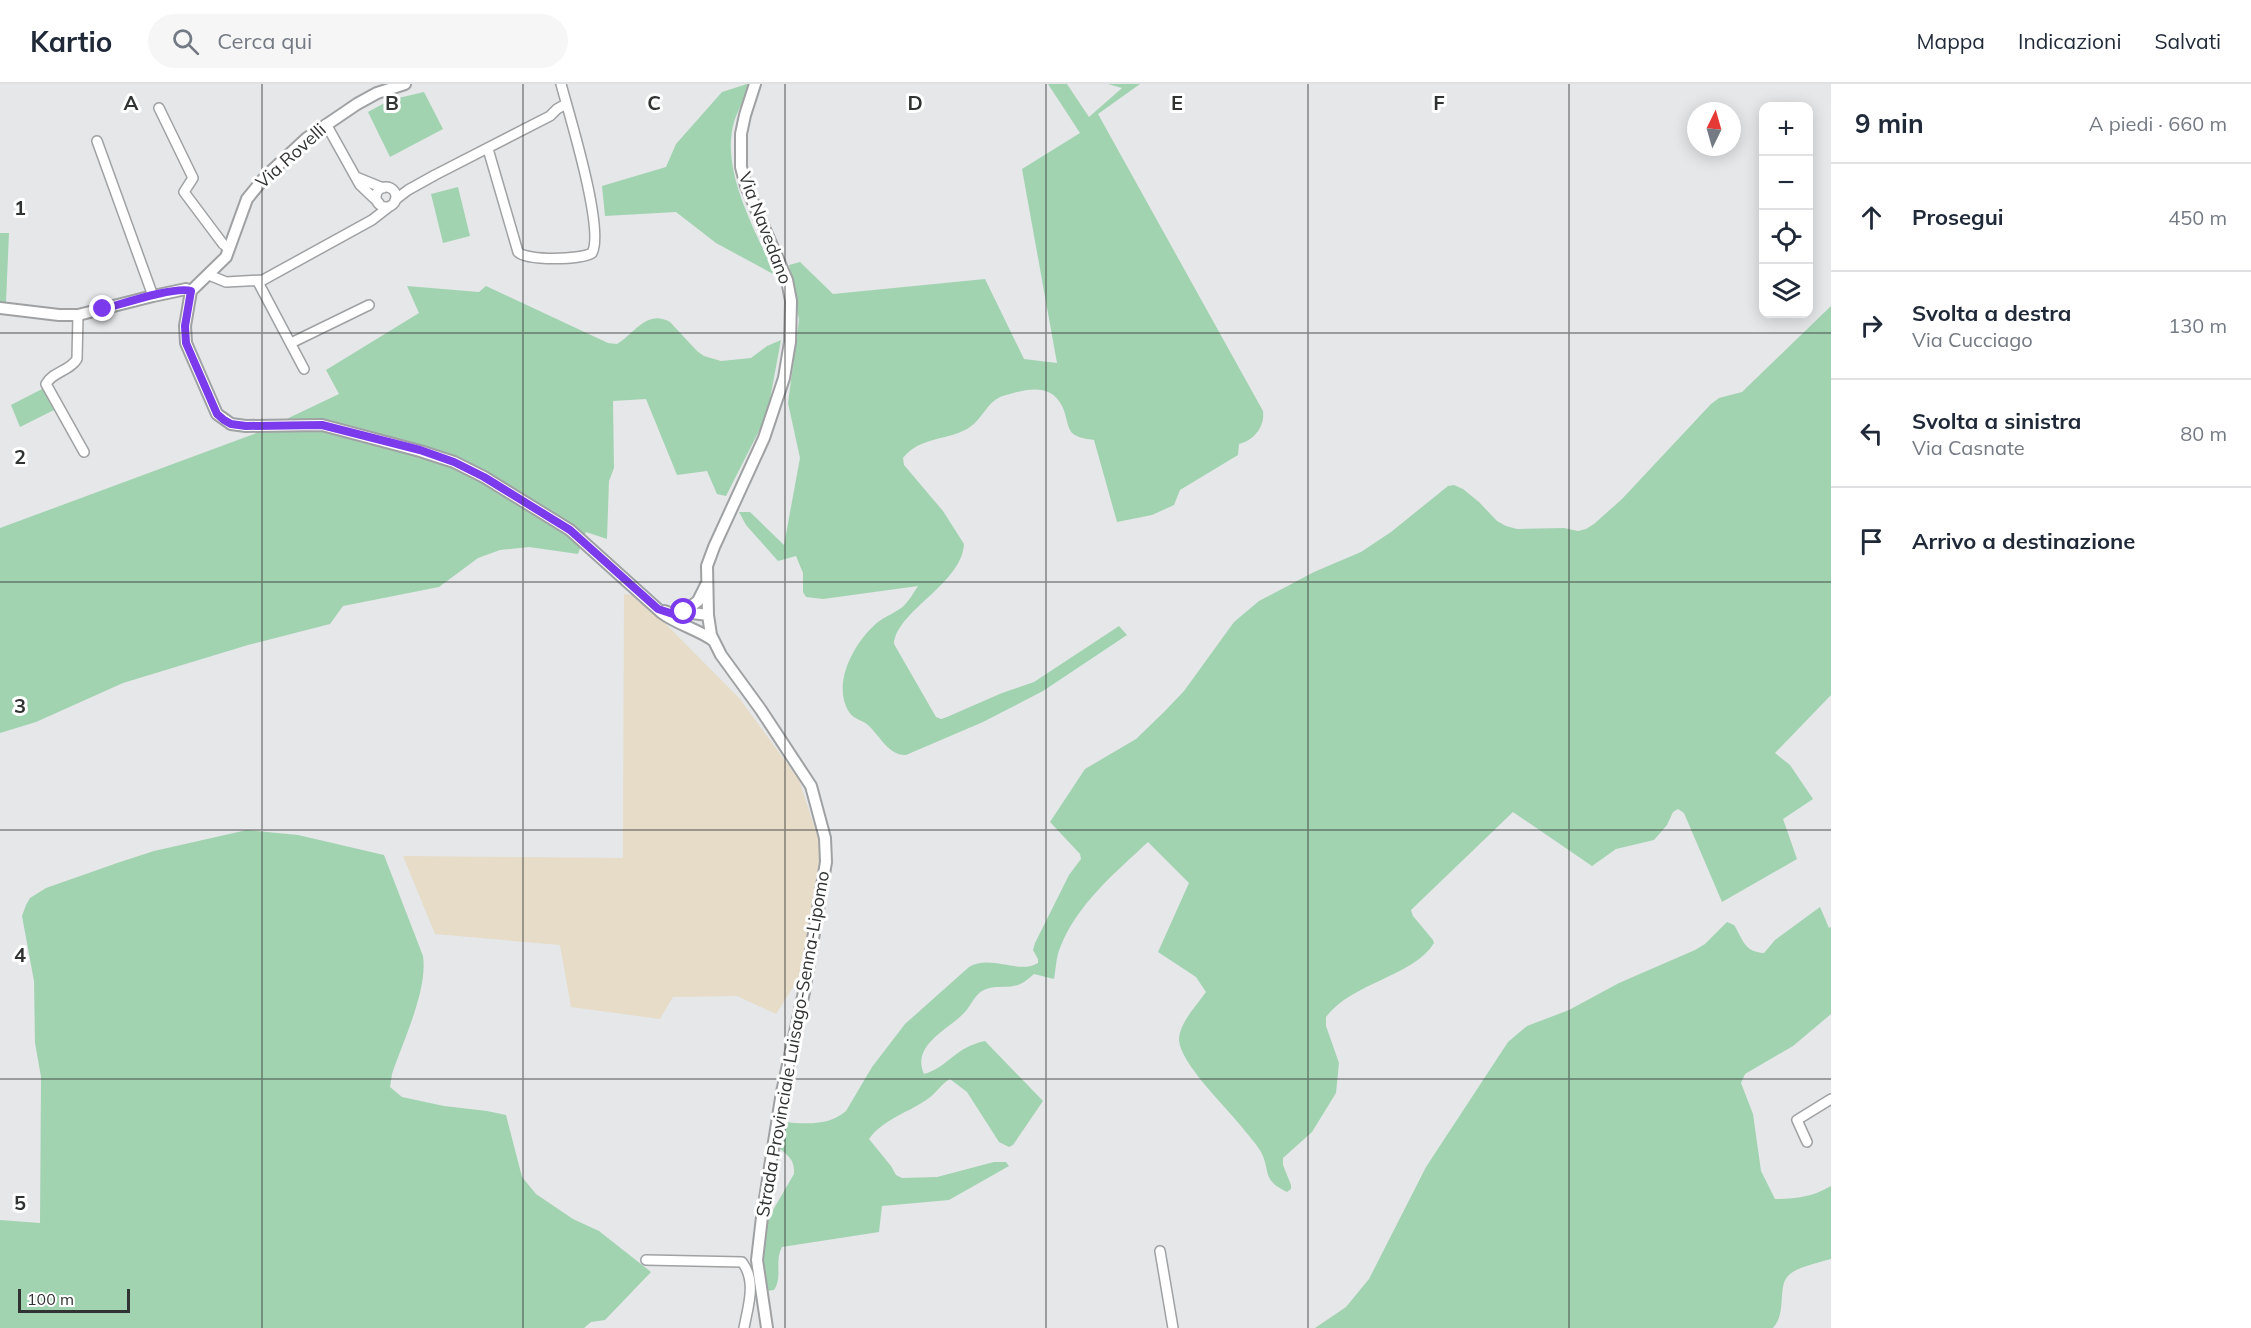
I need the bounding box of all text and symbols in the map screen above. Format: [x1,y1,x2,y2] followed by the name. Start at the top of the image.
[148,14,568,68] search box
[30,24,112,59] text: Kartio
[169,25,202,58] icon: search
[217,27,312,55] text: Cerca qui
[1917,28,1985,54] text: Mappa
[2018,28,2121,54] text: Indicazioni
[2154,28,2221,54] text: Salvati
[124,90,139,115] text: A
[385,90,399,115] text: B
[647,90,661,115] text: C
[907,90,923,115] text: D
[1171,90,1183,115] text: E
[1433,90,1445,115] text: F
[1687,102,1741,156] north arrow
[1759,102,1813,318] map controls
[1759,102,1813,156] button: +
[1855,107,1924,140] text: 9 min
[2089,111,2227,136] text: A piedi · 660 m
[251,118,331,193] street label: Via Rovelli
[1759,156,1813,210] button: −
[734,169,797,287] street label: Via Navedano
[14,195,26,220] text: 1
[1855,201,1888,234] icon: ahead
[1912,203,2004,231] text: Prosegui
[2168,205,2227,230] text: 450 m
[1759,210,1813,264] button: locate
[1759,264,1813,318] button: layers
[89,295,115,321] route end
[1912,299,2071,327] text: Svolta a destra
[1855,309,1888,342] icon: right
[2168,313,2227,338] text: 130 m
[1912,327,2033,352] text: Via Cucciago
[1912,407,2081,435] text: Svolta a sinistra
[1855,417,1888,450] icon: left
[2180,421,2227,446] text: 80 m
[1912,435,2025,460] text: Via Casnate
[14,444,26,469] text: 2
[1855,525,1888,558] icon: arrive
[1912,527,2135,555] text: Arrivo a destinazione
[670,598,696,624] route start
[14,693,26,718] text: 3
[751,869,834,1219] street label: Strada Provinciale Luisago-Senna-Lipomo
[14,942,26,967] text: 4
[14,1190,26,1215] text: 5
[18,1286,130,1314] scale bar
[27,1289,74,1309] text: 100 m

